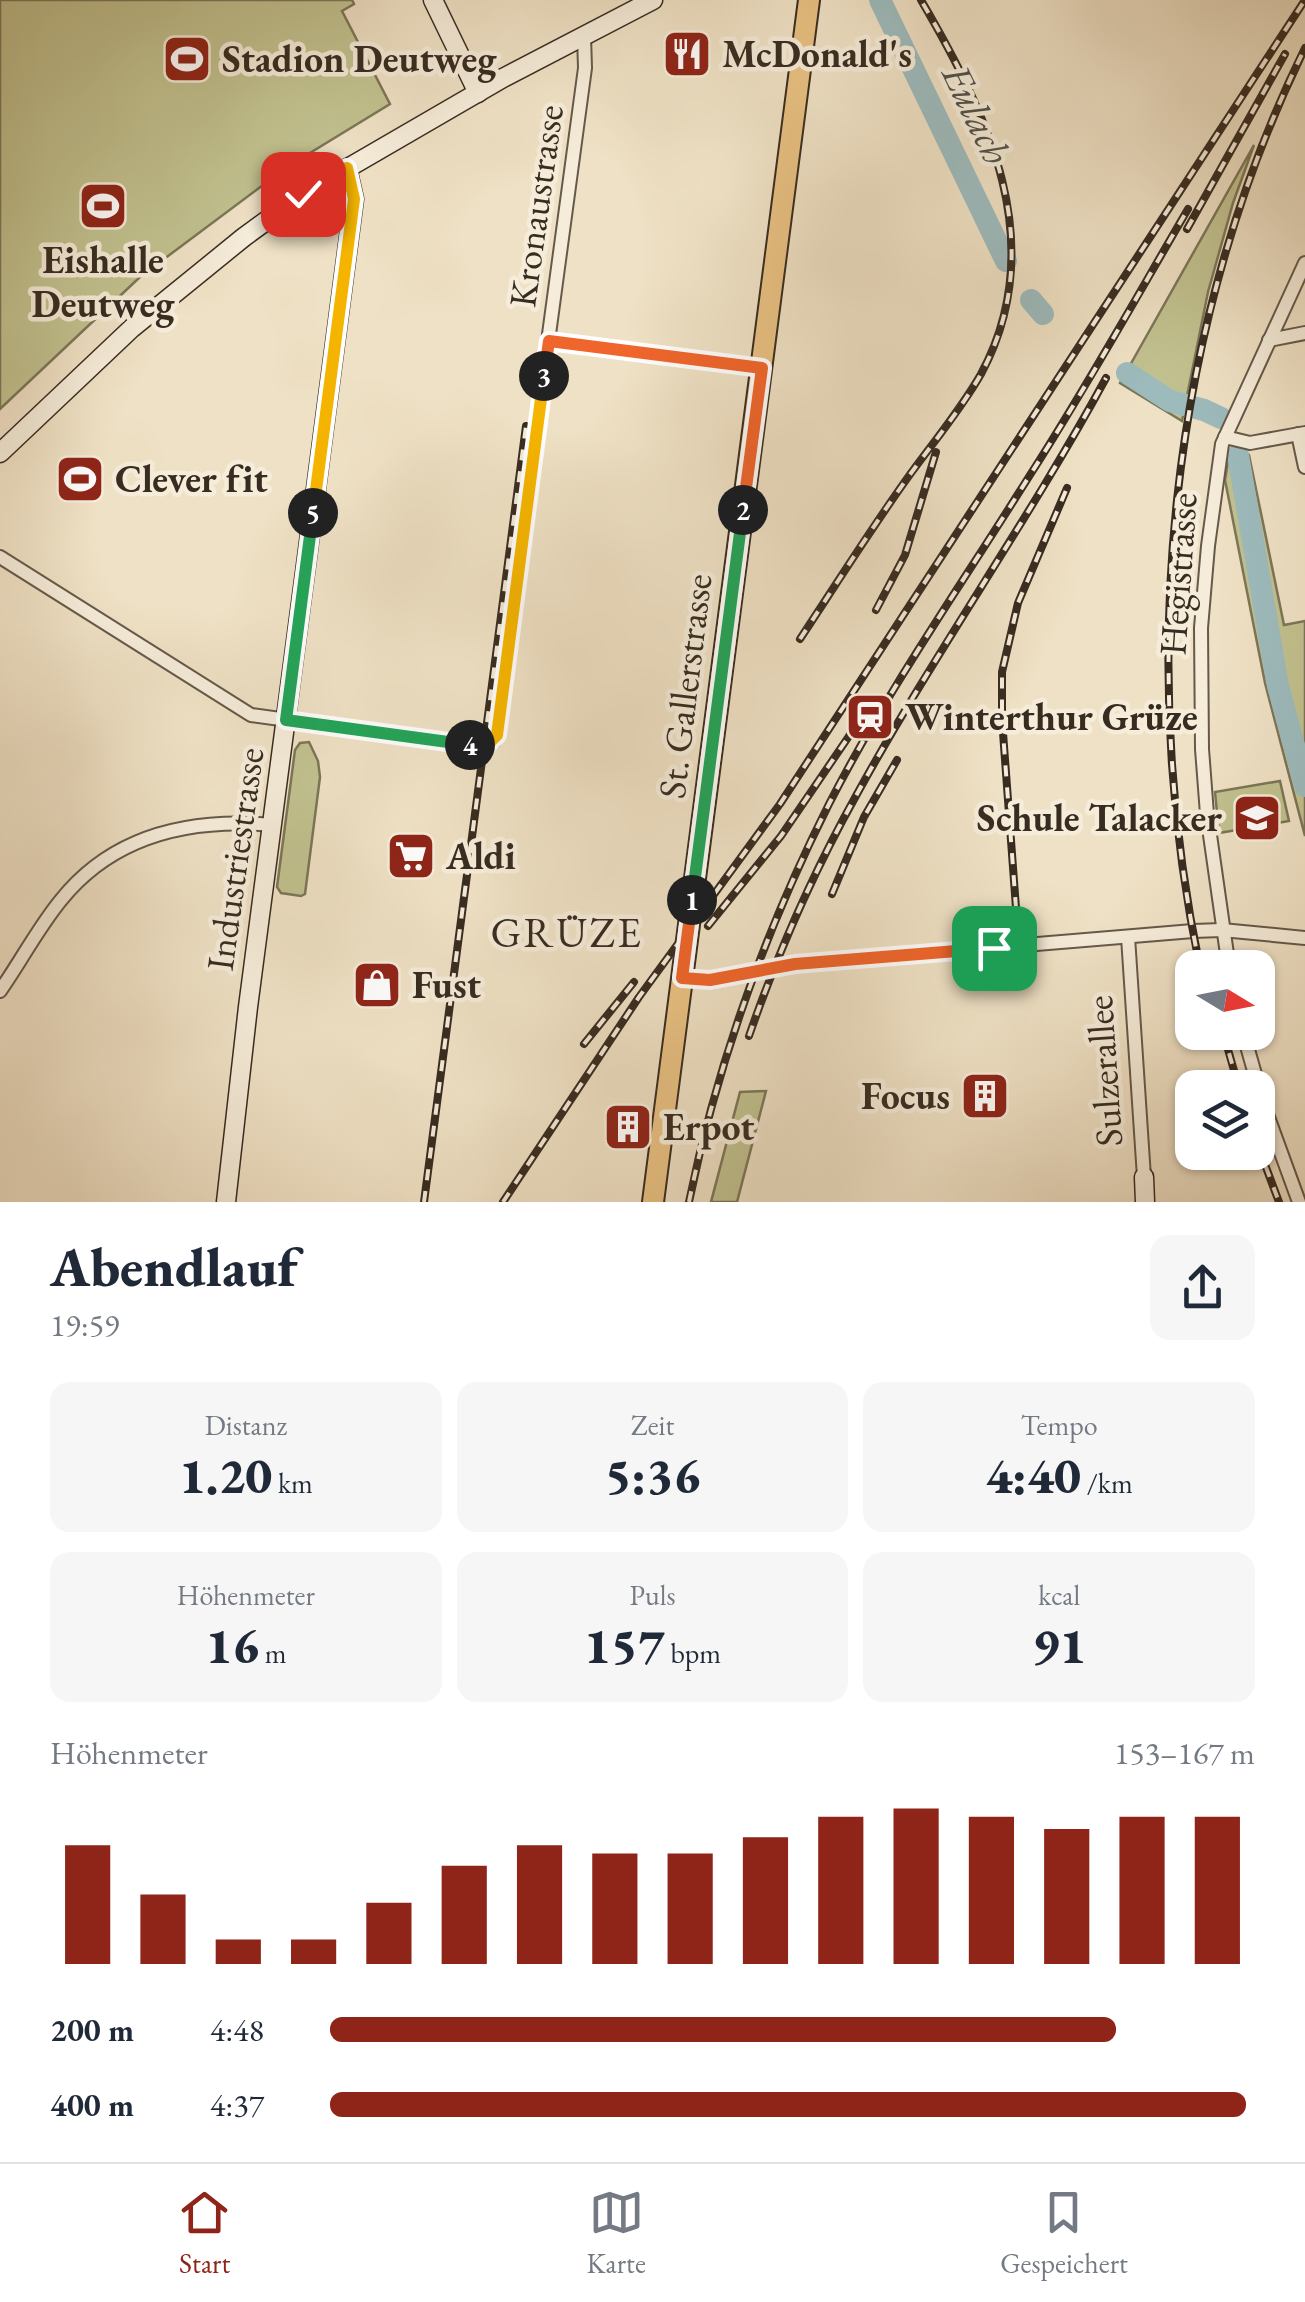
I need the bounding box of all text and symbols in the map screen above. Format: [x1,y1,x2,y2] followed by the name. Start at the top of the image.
[661,28,713,80] restaurant icon: McDonald's
[722,29,912,78] place label: McDonald's
[161,33,213,85] sports icon: Stadion Deutweg
[222,34,497,83] place label: Stadion Deutweg
[930,54,1023,172] water label: Eulach
[497,101,574,310] street label: Kronaustrasse
[261,152,346,237] pin
[276,167,331,222] icon: check
[77,180,129,232] sports icon: Eishalle Deutweg
[32,235,175,328] place label: Eishalle Deutweg
[519,351,569,401] pin: 3
[537,358,551,394] text: 3
[54,453,106,505] sports icon: Clever fit
[115,454,268,503] place label: Clever fit
[718,485,768,535] pin: 2
[288,488,338,538] pin: 5
[1147,491,1208,657] street label: Hegistrasse
[736,492,750,528] text: 2
[306,495,320,531] text: 5
[646,571,723,801] street label: St. Gallerstrasse
[844,691,896,743] station icon: Winterthur Grüze
[905,692,1198,741] place label: Winterthur Grüze
[445,720,495,770] pin: 4
[463,727,477,763] text: 4
[195,744,274,974] street label: Industriestrasse
[1231,792,1283,844] school or university icon: Schule Talacker
[977,793,1222,842] place label: Schule Talacker
[385,830,437,882] supermarket icon: Aldi
[445,831,516,880] place label: Aldi
[667,875,717,925] pin: 1
[685,882,699,918] text: 1
[490,905,644,960] district label: GRÜZE
[952,906,1037,991] pin
[967,921,1022,976] icon: arrive
[1175,950,1275,1050] north arrow
[1175,950,1275,1170] map controls
[351,959,403,1011] shop icon: Fust
[412,960,481,1009] place label: Fust
[1074,994,1133,1148] street label: Sulzerallee
[959,1070,1011,1122] building icon: Focus
[1175,1070,1275,1170] button: layers
[861,1071,950,1120] place label: Focus
[602,1101,654,1153] building icon: Erpot
[663,1102,755,1151] place label: Erpot
[50,1231,298,1302] text: Abendlauf
[1150,1235,1255,1340] button: share
[50,1304,119,1346] text: 19:59
[205,1407,287,1443] text: Distanz
[631,1407,674,1443] text: Zeit
[1021,1407,1098,1443] text: Tempo
[179,1443,272,1508] text: 1.20
[605,1443,700,1508] text: 5:36
[986,1443,1081,1508] text: 4:40
[272,1465,313,1501] text: km
[1081,1465,1133,1501] text: /km
[177,1577,315,1613] text: Höhenmeter
[630,1577,675,1613] text: Puls
[1038,1577,1080,1613] text: kcal
[205,1613,259,1678] text: 16
[584,1613,665,1678] text: 157
[1032,1613,1086,1678] text: 91
[259,1635,287,1671] text: m
[665,1635,721,1671] text: bpm
[50,1732,208,1774] text: Höhenmeter
[1114,1732,1255,1774] text: 153–167 m
[50,2009,134,2051] text: 200 m
[210,2009,264,2051] text: 4:48
[50,2084,134,2126] text: 400 m
[210,2084,264,2126] text: 4:37
[177,2185,232,2281] tab: Start
[587,2185,646,2281] tab: Karte
[1000,2185,1128,2281] tab: Gespeichert

